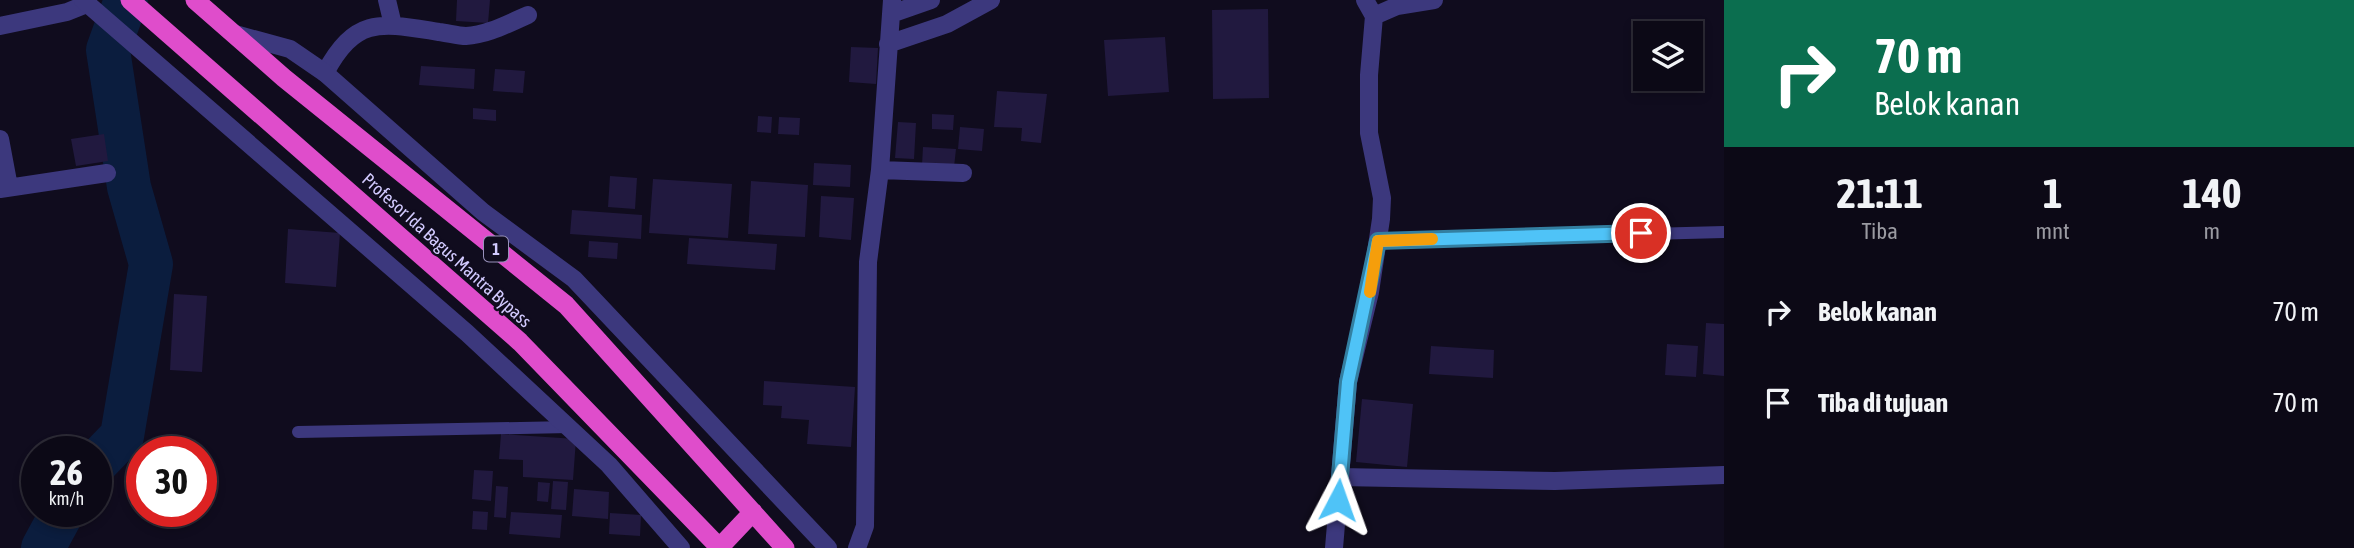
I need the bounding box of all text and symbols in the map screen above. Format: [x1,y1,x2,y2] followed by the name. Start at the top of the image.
[1633,21,1703,91] map controls
[1633,21,1703,91] button: layers
[1874,27,1962,83] text: 70 m
[1759,28,1850,119] icon: right
[1874,85,2020,122] text: Belok kanan
[358,169,536,331] street label: Profesor Ida Bagus Mantra Bypass
[1836,169,1923,217] text: 21:11
[2043,169,2062,217] text: 1
[2182,169,2241,217] text: 140
[1611,203,1671,263] pin
[1622,214,1660,252] icon: arrive
[1861,218,1898,244] text: Tiba
[2035,218,2070,244] text: mnt
[2204,218,2220,244] text: m
[484,236,508,262] road number: 1
[1759,293,1797,331] icon: right
[1818,297,1937,327] text: Belok kanan
[2272,297,2319,327] text: 70 m
[1759,384,1797,422] icon: arrive
[1818,388,1948,418] text: Tiba di tujuan
[2272,388,2319,418] text: 70 m
[126,436,217,527] speed limit sign: 30
[50,452,83,492] text: 26
[1301,463,1375,537] position arrow
[49,488,84,509] text: km/h

